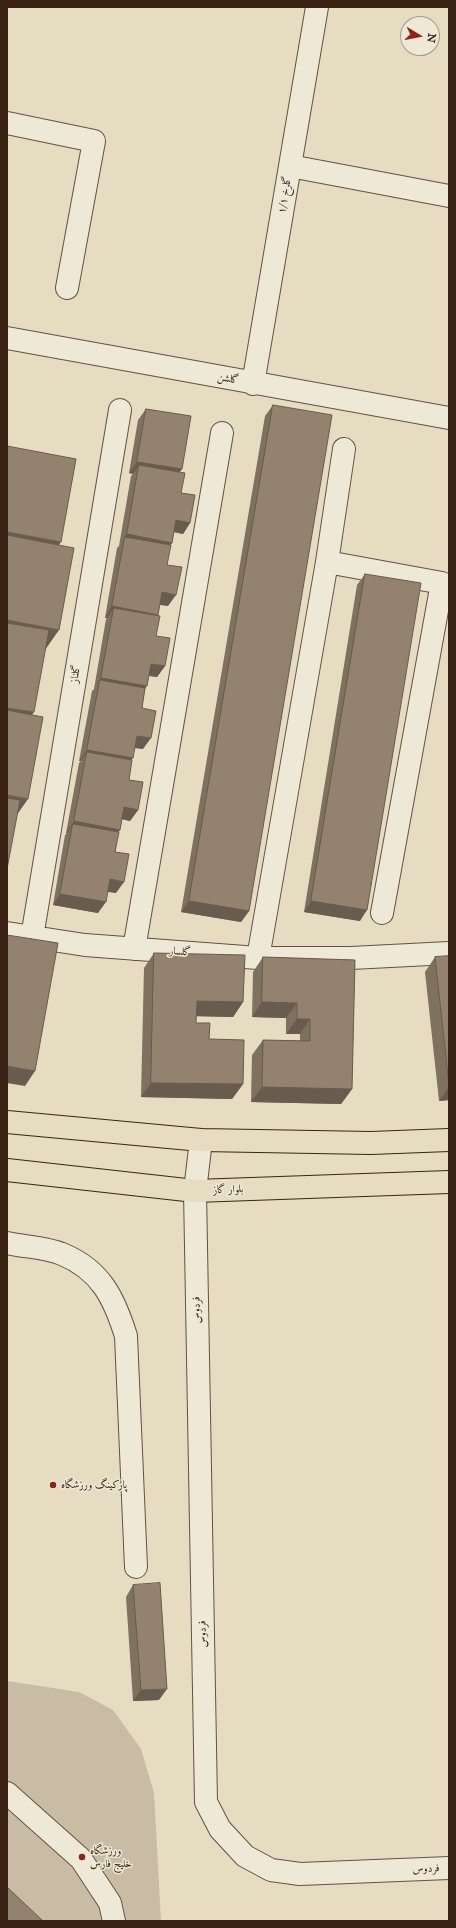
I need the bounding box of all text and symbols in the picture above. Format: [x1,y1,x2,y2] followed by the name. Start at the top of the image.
[400,16,440,56] north arrow
[424,32,439,44] text: N
[275,175,295,215] street label: گلرخ ۱/۱
[216,371,240,387] street label: گلشن
[68,664,84,684] street label: گلناز
[169,945,191,959] street label: گلسار
[213,1183,243,1197] street label: بلوار گاز
[190,1296,204,1324] street label: فردوس
[61,1478,127,1492] place label: پارکینگ ورزشگاه
[48,1480,58,1490] marker: پارکینگ ورزشگاه
[196,1620,210,1648] street label: فردوس
[90,1844,132,1870] place label: ورزشگاه خلیج فارس
[77,1852,87,1862] marker: ورزشگاه خلیج فارس
[412,1862,440,1876] street label: فردوس

